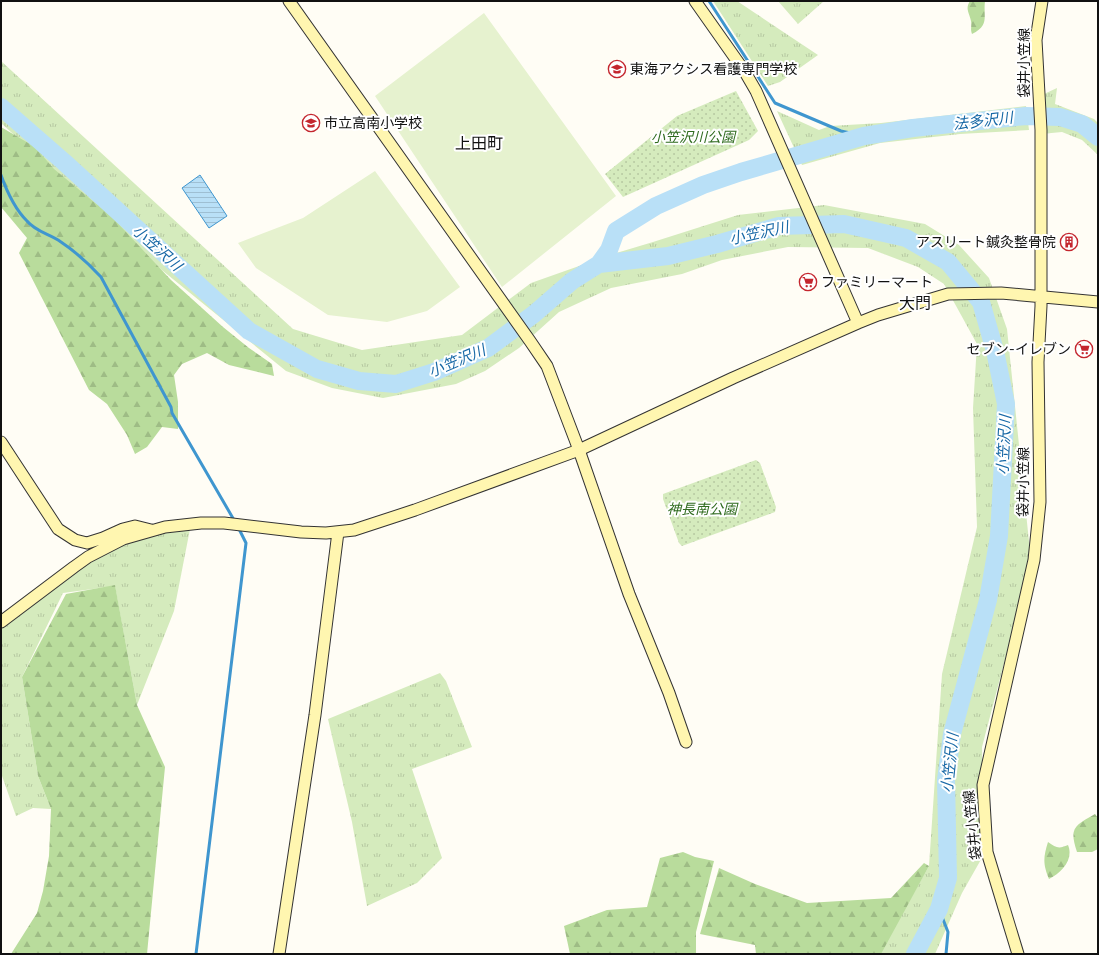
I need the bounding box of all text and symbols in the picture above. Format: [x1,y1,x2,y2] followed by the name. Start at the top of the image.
[1016,28,1032,98] street label: 袋井小笠線
[607,59,627,79] school or university icon: 東海アクシス看護専門学校
[630,61,797,77] place label: 東海アクシス看護専門学校
[952,108,1016,134] water label: 法多沢川
[301,113,321,133] school or university icon: 市立高南小学校
[324,115,422,131] place label: 市立高南小学校
[651,129,737,145] park label: 小笠沢川公園
[455,134,503,153] district label: 上田町
[728,218,792,248] water label: 小笠沢川
[129,221,187,276] water label: 小笠沢川
[1059,232,1079,252] building icon: アスリート鍼灸整骨院
[916,234,1056,250] place label: アスリート鍼灸整骨院
[798,272,818,292] supermarket icon: ファミリーマート
[821,274,933,290] place label: ファミリーマート
[899,294,931,313] district label: 大門
[1074,339,1094,359] supermarket icon: セブン-イレブン
[426,340,490,381] water label: 小笠沢川
[967,341,1071,357] place label: セブン-イレブン
[993,413,1015,475] water label: 小笠沢川
[1014,447,1032,517] street label: 袋井小笠線
[667,501,739,517] park label: 神長南公園
[938,730,962,794] water label: 小笠沢川
[960,789,984,861] street label: 袋井小笠線

